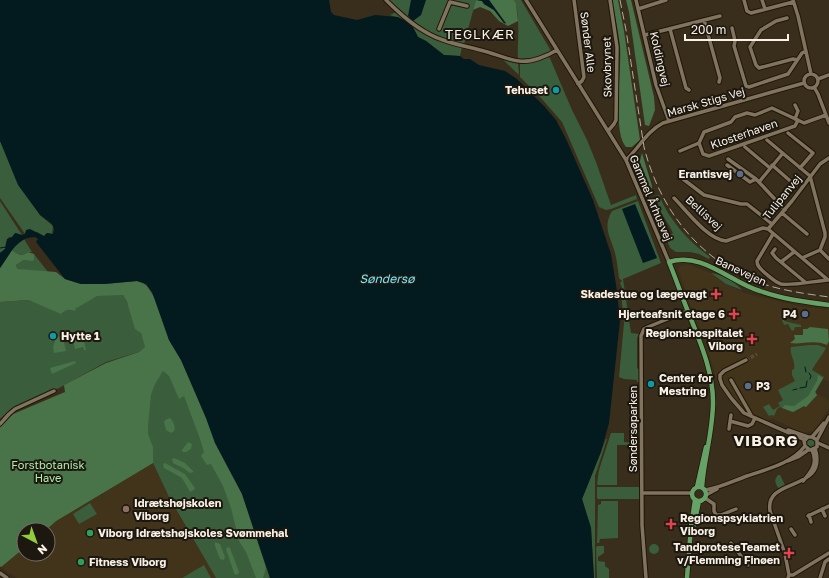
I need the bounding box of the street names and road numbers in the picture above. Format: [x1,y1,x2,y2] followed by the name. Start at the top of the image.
[578,11,599,73] street label: Sønder Alle
[648,30,673,88] street label: Koldingvej
[599,37,614,97] street label: Skovbrynet
[665,84,746,119] street label: Marsk Stigs Vej
[709,116,779,151] street label: Klosterhaven
[627,153,675,243] street label: Gammel Århusvej
[760,172,804,222] street label: Tulipanvej
[684,193,725,233] street label: Bellisvej
[714,253,769,288] street label: Banevejen
[626,386,639,472] street label: Søndersøparken

